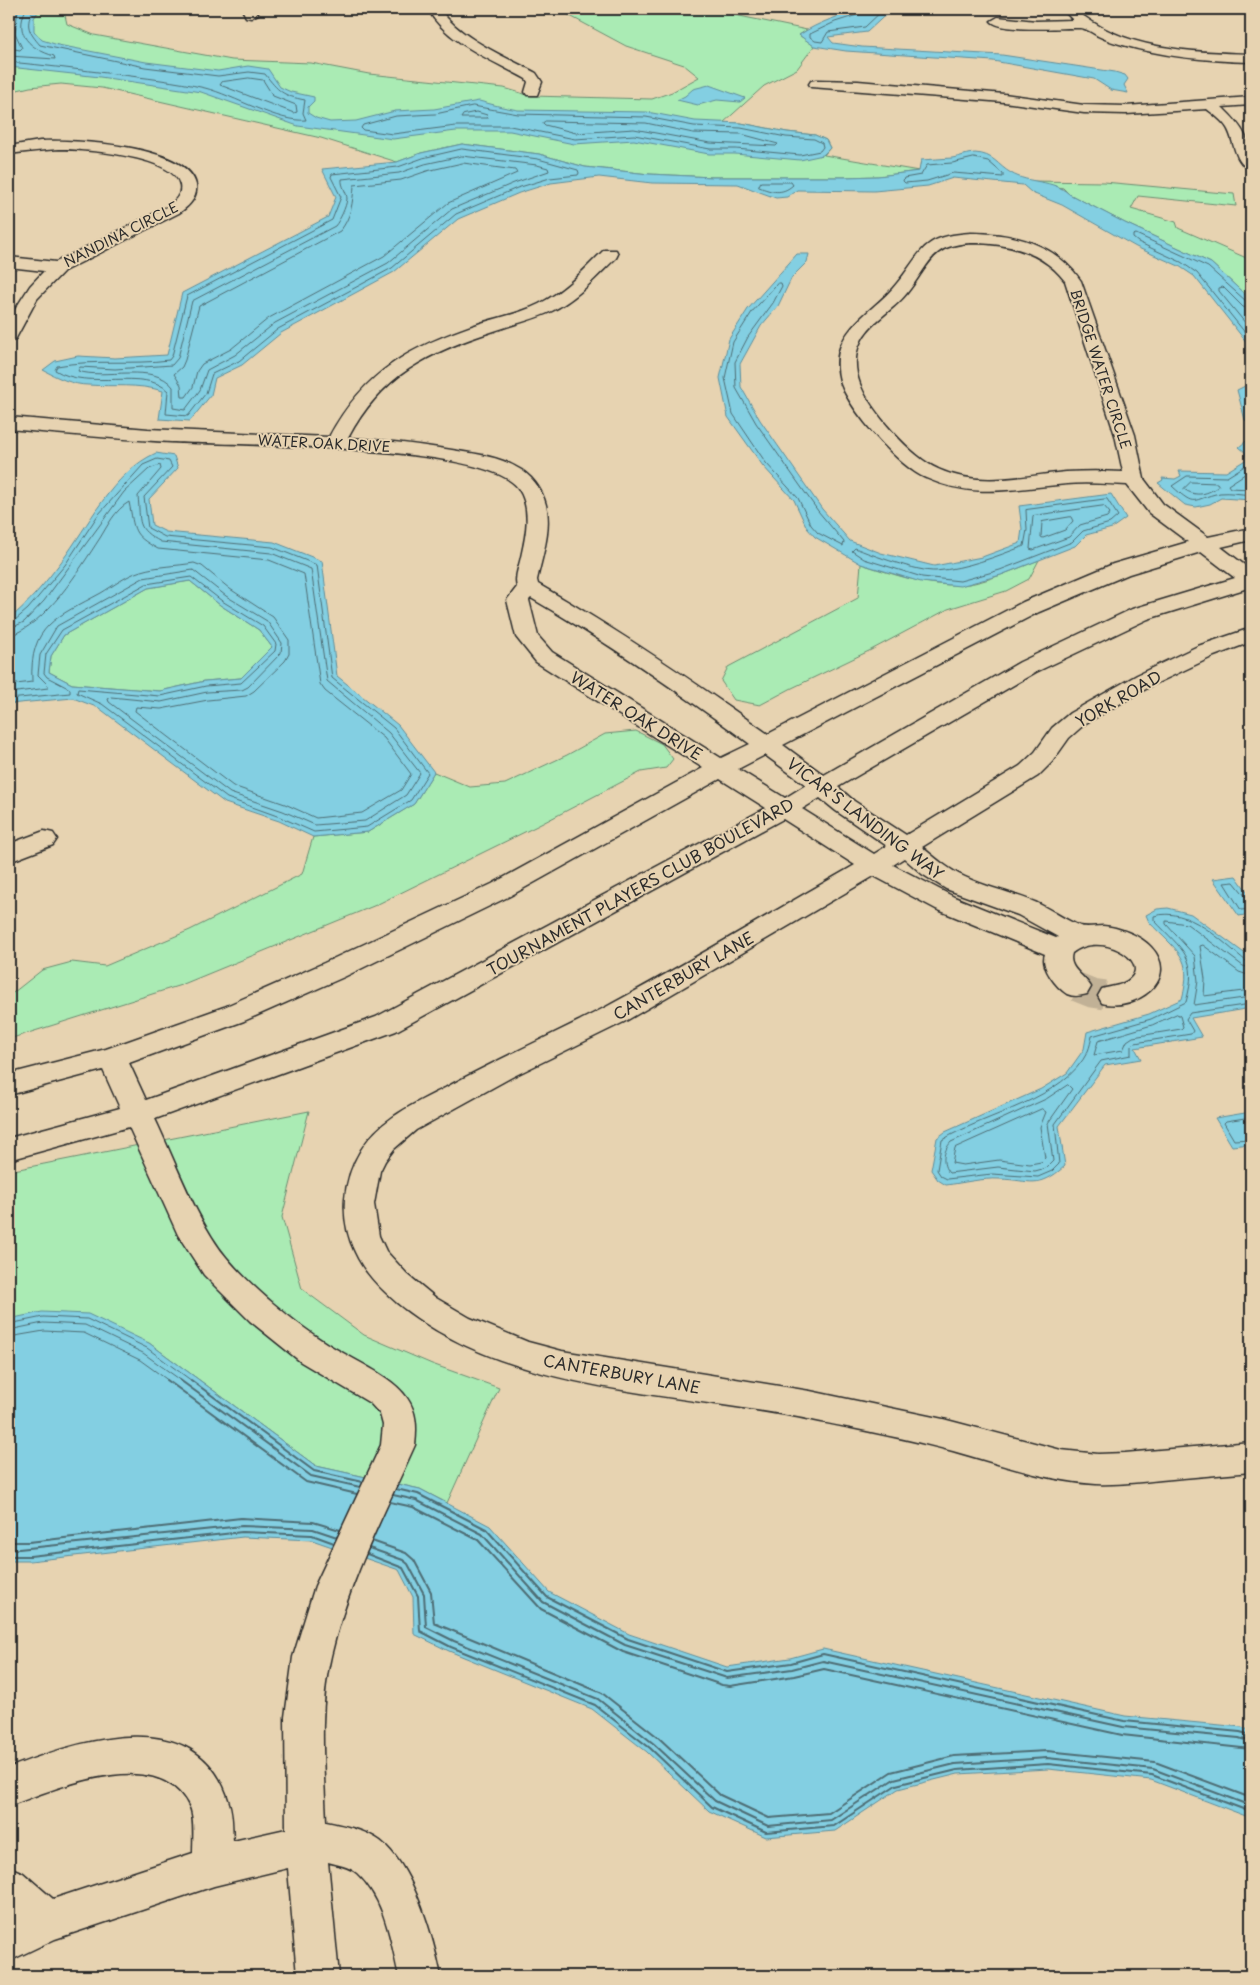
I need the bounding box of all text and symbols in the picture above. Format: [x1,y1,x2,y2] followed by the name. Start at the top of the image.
[60,196,182,272] street label: NANDINA CIRCLE
[1065,286,1137,452] street label: BRIDGE WATER CIRCLE
[257,429,391,457] street label: WATER OAK DRIVE
[1071,664,1165,732] street label: YORK ROAD
[566,665,708,765] street label: WATER OAK DRIVE
[783,751,949,885] street label: VICAR'S LANDING WAY
[482,791,798,981] street label: TOURNAMENT PLAYERS CLUB BOULEVARD
[608,925,758,1025] street label: CANTERBURY LANE
[541,1347,703,1399] street label: CANTERBURY LANE

